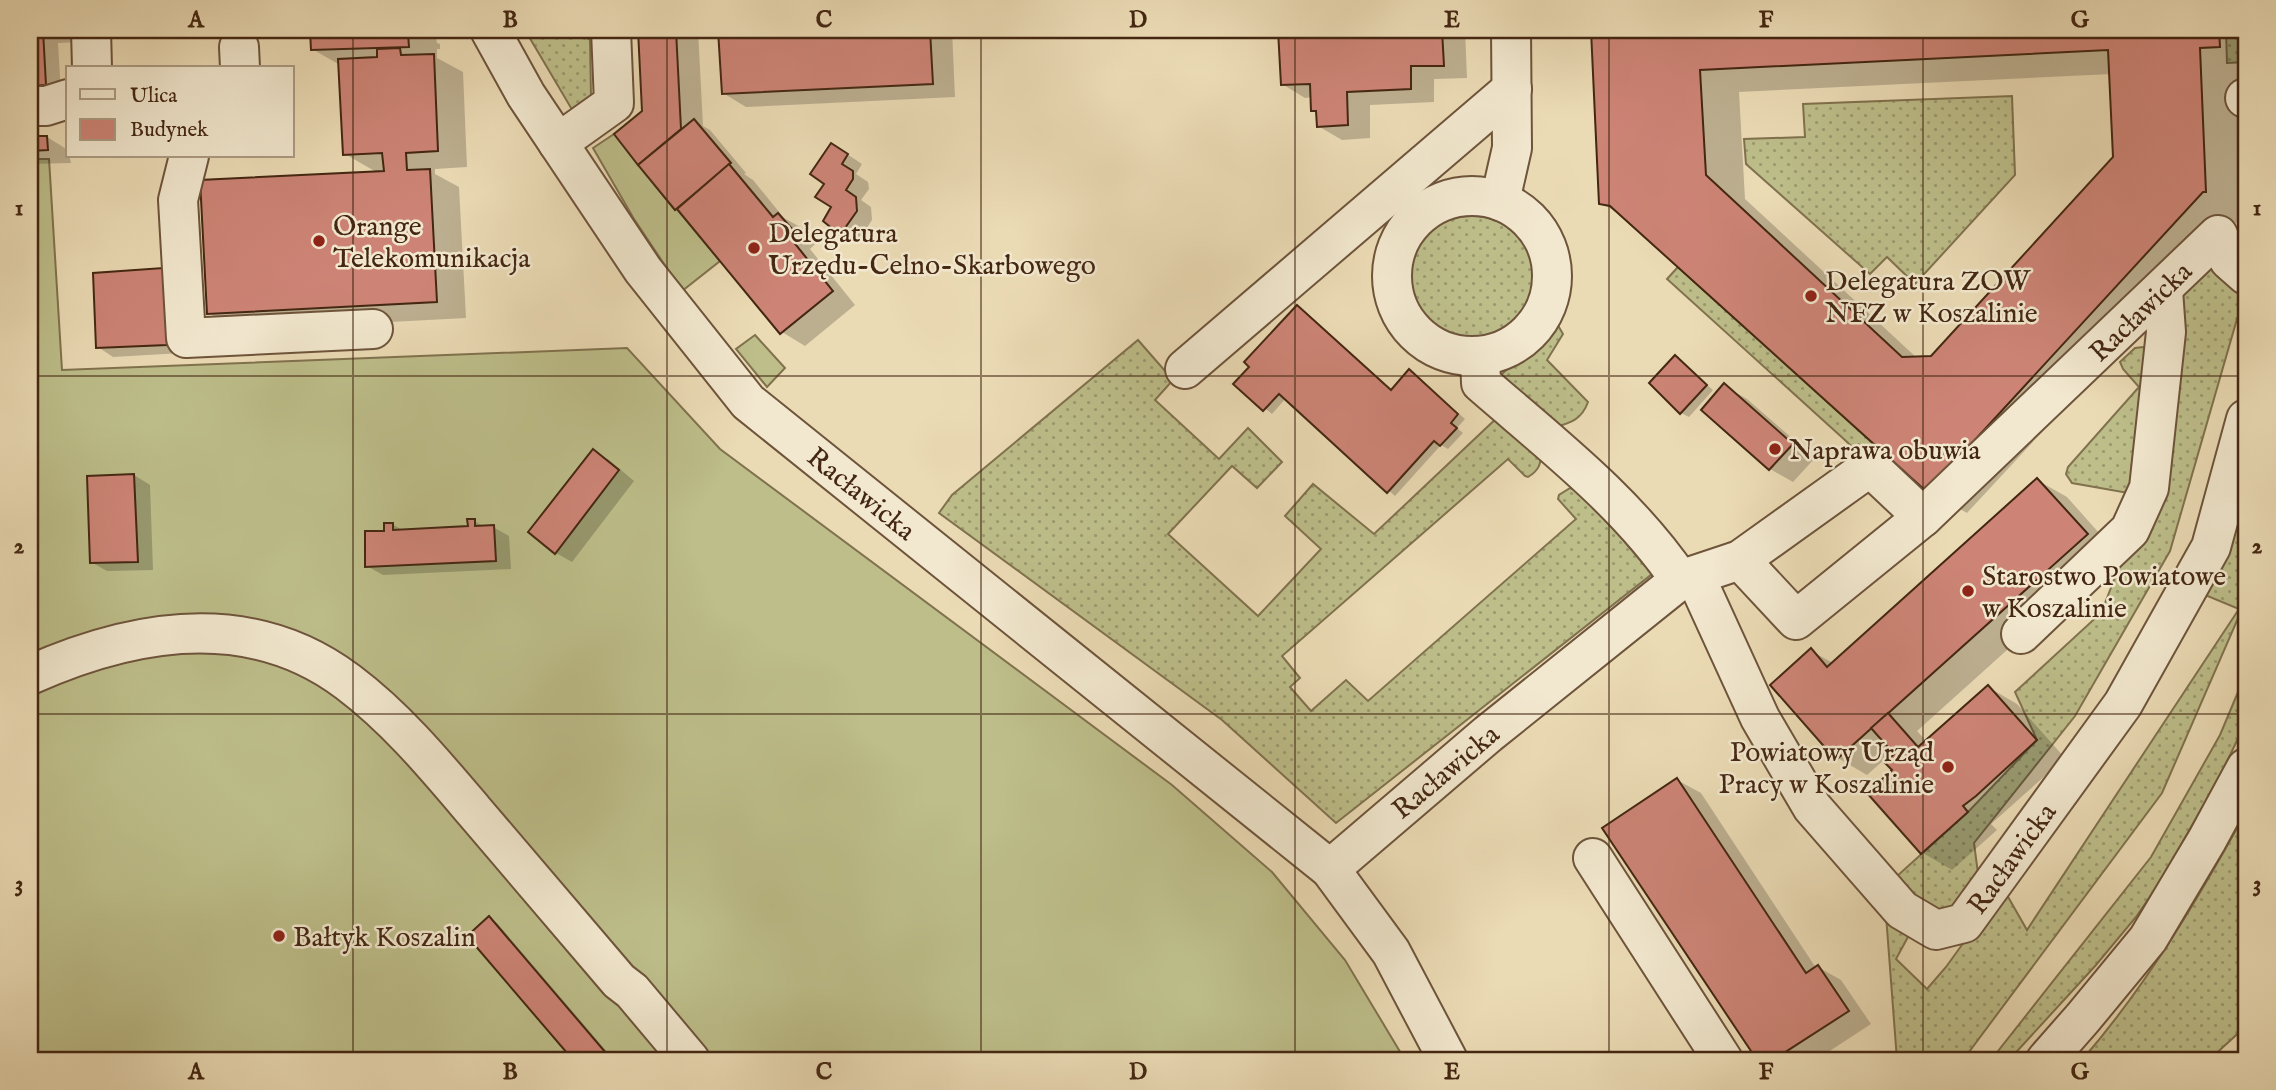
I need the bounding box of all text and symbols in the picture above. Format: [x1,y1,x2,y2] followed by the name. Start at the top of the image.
[187,6,205,35] text: A
[502,6,518,35] text: B
[816,6,833,35] text: C
[1129,6,1147,35] text: D
[1444,6,1460,35] text: E
[1759,6,1774,35] text: F
[2071,6,2090,35] text: G
[66,66,294,158] legend
[130,83,178,110] text: Ulica
[130,117,209,144] text: Budynek
[15,194,23,223] text: 1
[2253,194,2261,223] text: 1
[333,210,531,277] place label: Orange Telekomunikacja
[768,217,1096,284] place label: Delegatura Urzędu-Celno-Skarbowego
[311,233,327,249] marker: Orange Telekomunikacja
[746,240,762,256] marker: Delegatura Urzędu-Celno-Skarbowego
[2083,255,2201,370] street label: Racławicka
[1825,265,2038,332] place label: Delegatura ZOW NFZ w Koszalinie
[1803,288,1819,304] marker: Delegatura ZOW NFZ w Koszalinie
[1789,434,1982,469] place label: Naprawa obuwia
[799,441,922,550] street label: Racławicka
[1767,441,1783,457] marker: Naprawa obuwia
[14,532,25,561] text: 2
[2252,532,2263,561] text: 2
[1982,560,2226,627] place label: Starostwo Powiatowe w Koszalinie
[1960,583,1976,599] marker: Starostwo Powiatowe w Koszalinie
[1386,717,1508,828] street label: Racławicka
[1719,736,1934,803] place label: Powiatowy Urząd Pracy w Koszalinie
[1940,759,1956,775] marker: Powiatowy Urząd Pracy w Koszalinie
[1961,796,2066,922] street label: Racławicka
[15,870,23,899] text: 3
[2253,870,2261,899] text: 3
[293,921,476,956] place label: Bałtyk Koszalin
[271,928,287,944] marker: Bałtyk Koszalin
[187,1058,205,1087] text: A
[502,1058,518,1087] text: B
[816,1058,833,1087] text: C
[1129,1058,1147,1087] text: D
[1444,1058,1460,1087] text: E
[1759,1058,1774,1087] text: F
[2071,1058,2090,1087] text: G

